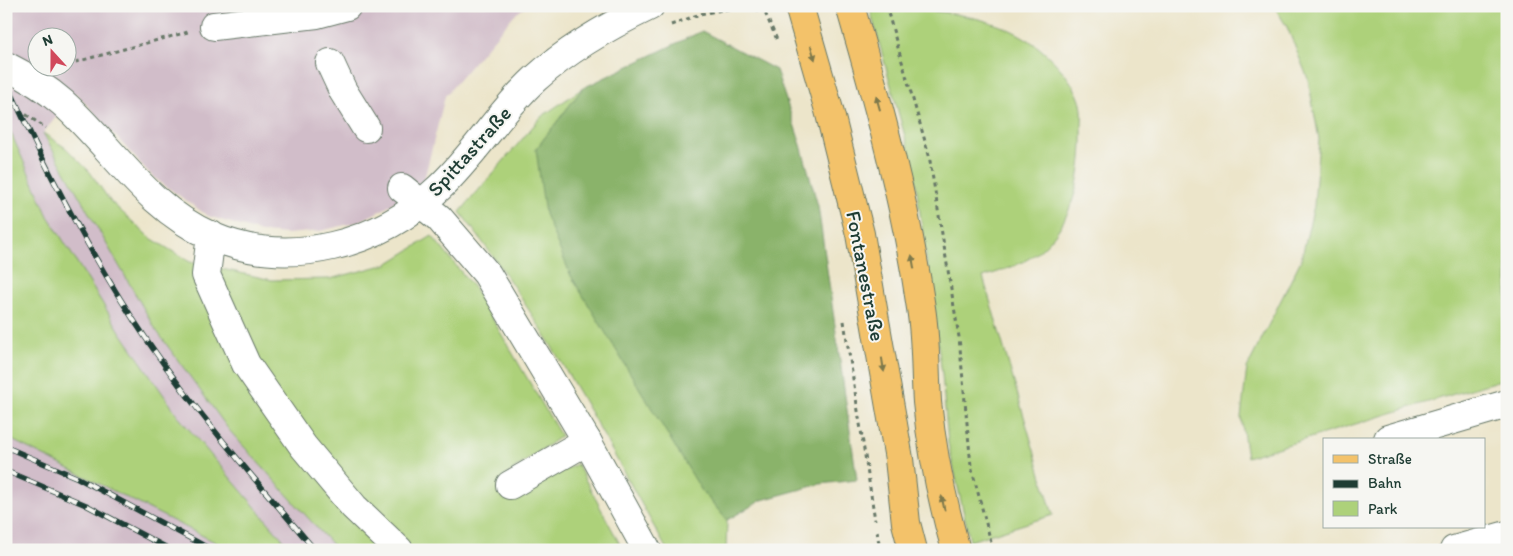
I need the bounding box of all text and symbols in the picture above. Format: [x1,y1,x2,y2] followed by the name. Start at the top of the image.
[28,28,78,78] north arrow
[40,31,55,50] text: N
[810,45,818,60] one-way arrow
[874,96,882,111] one-way arrow
[422,101,516,201] street label: Spittastraße
[841,209,891,343] street label: Fontanestraße
[909,253,917,269] one-way arrow
[879,357,887,373] one-way arrow
[1323,438,1486,528] legend
[1368,450,1412,468] text: Straße
[1368,474,1402,492] text: Bahn
[939,494,947,510] one-way arrow
[1368,500,1398,518] text: Park

